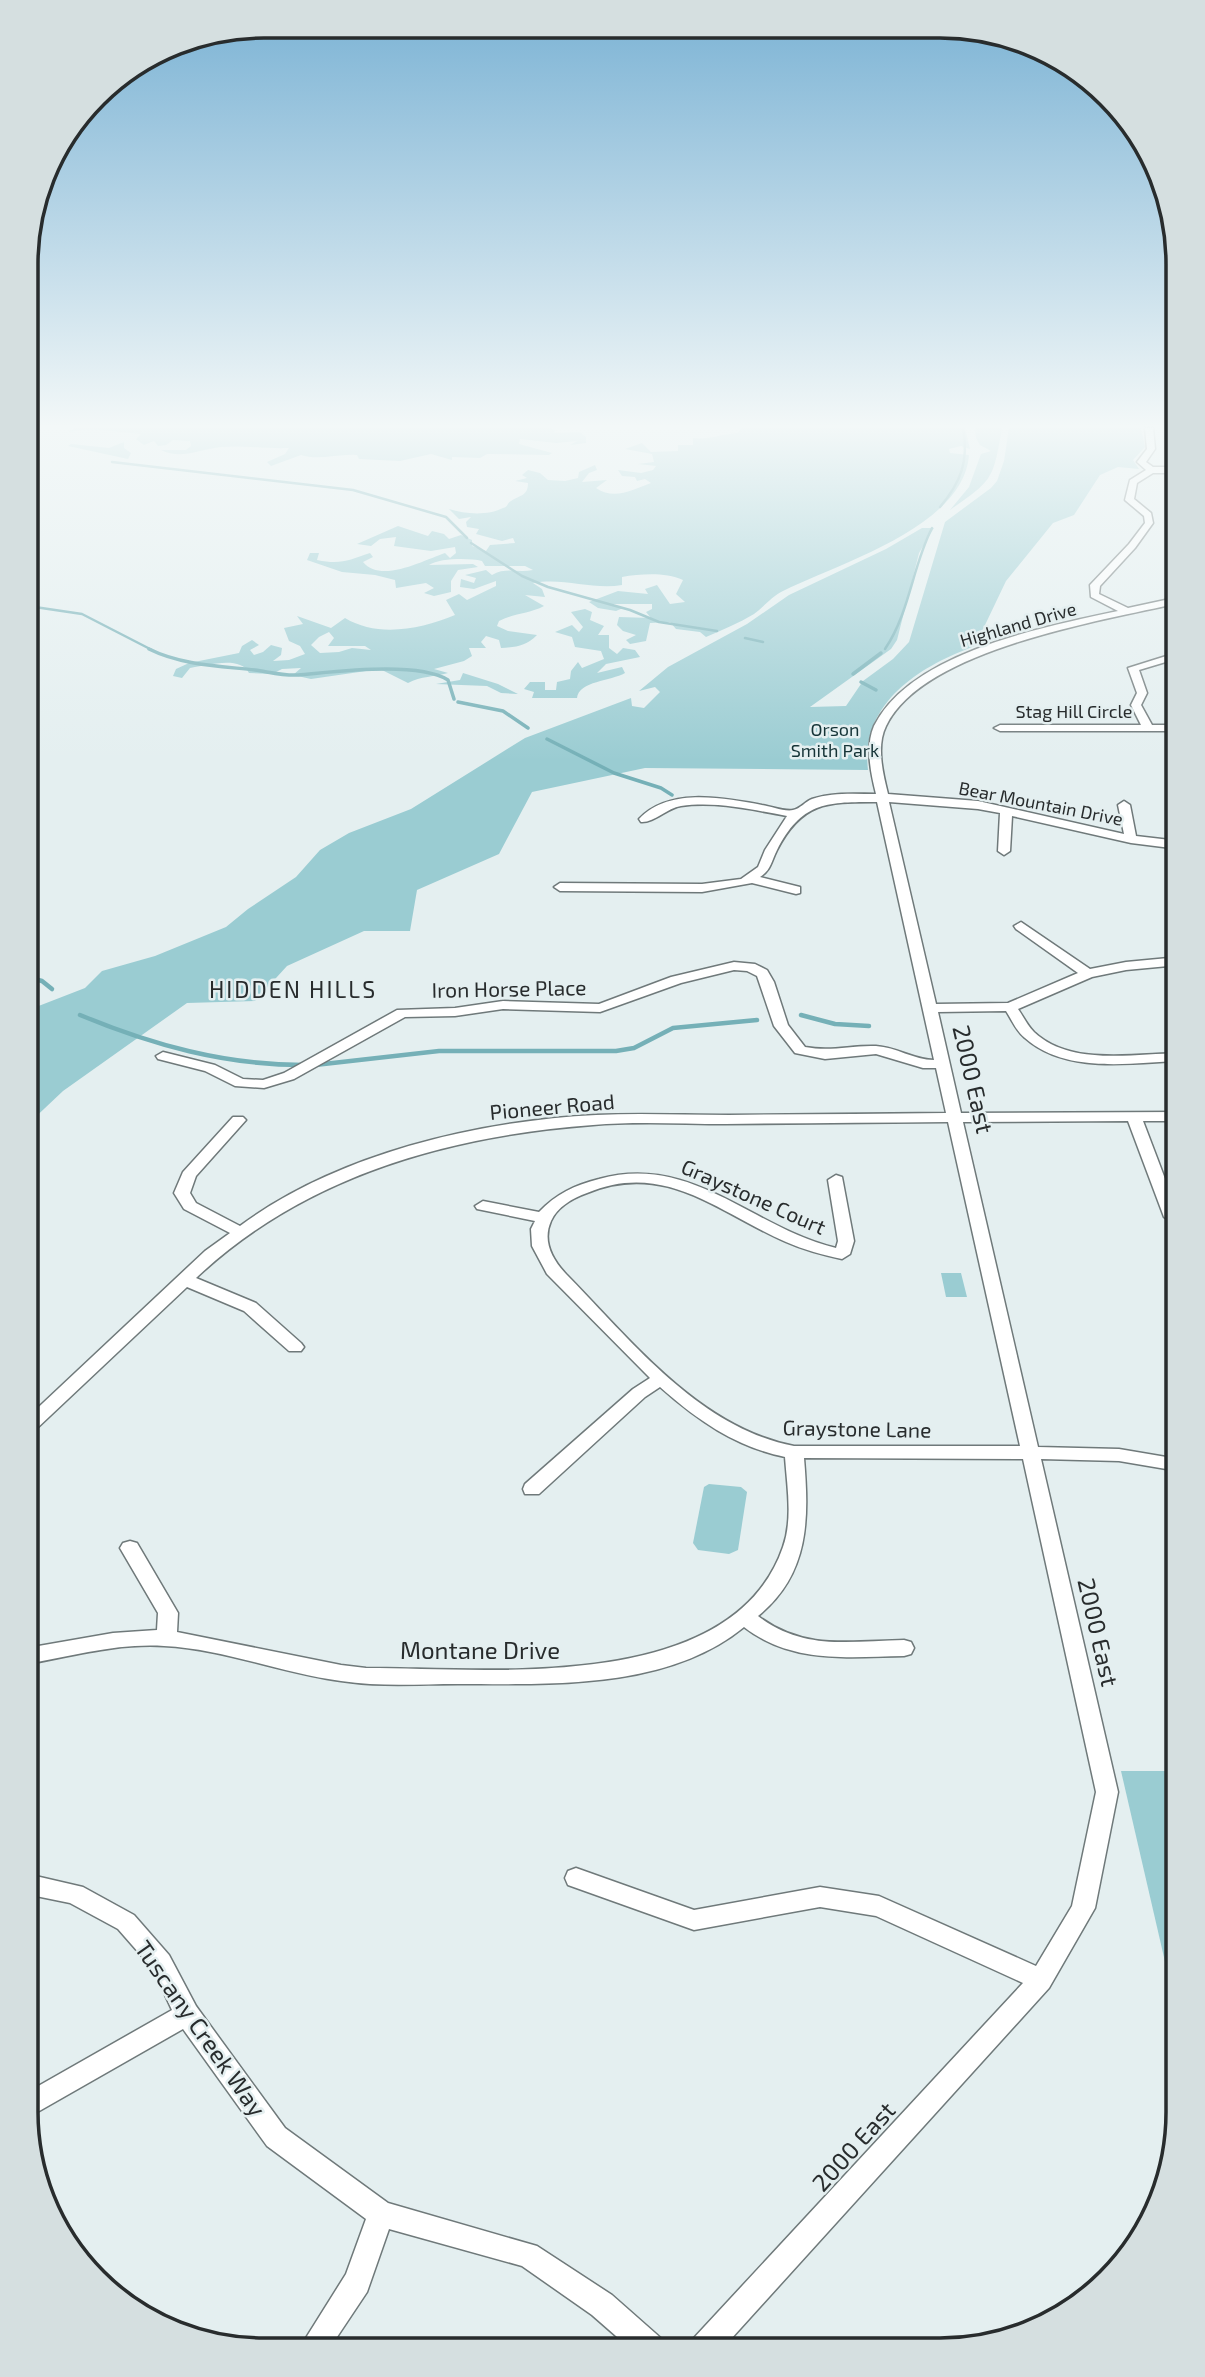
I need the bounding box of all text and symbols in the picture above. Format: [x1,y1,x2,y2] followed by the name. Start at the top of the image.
[957,597,1079,651] street label: Highland Drive
[1015,700,1133,722] street label: Stag Hill Circle
[791,718,879,761] park label: Orson Smith Park
[957,776,1125,830] street label: Bear Mountain Drive
[431,974,587,1002] street label: Iron Horse Place
[209,975,377,1003] district label: HIDDEN HILLS
[947,1022,1001,1136] street label: 2000 East
[488,1088,616,1124] street label: Pioneer Road
[678,1153,830,1239] street label: Graystone Court
[782,1414,932,1442] street label: Graystone Lane
[1072,1575,1126,1689] street label: 2000 East
[400,1635,560,1664] street label: Montane Drive
[129,1934,273,2122] street label: Tuscany Creek Way
[805,2095,901,2197] street label: 2000 East

